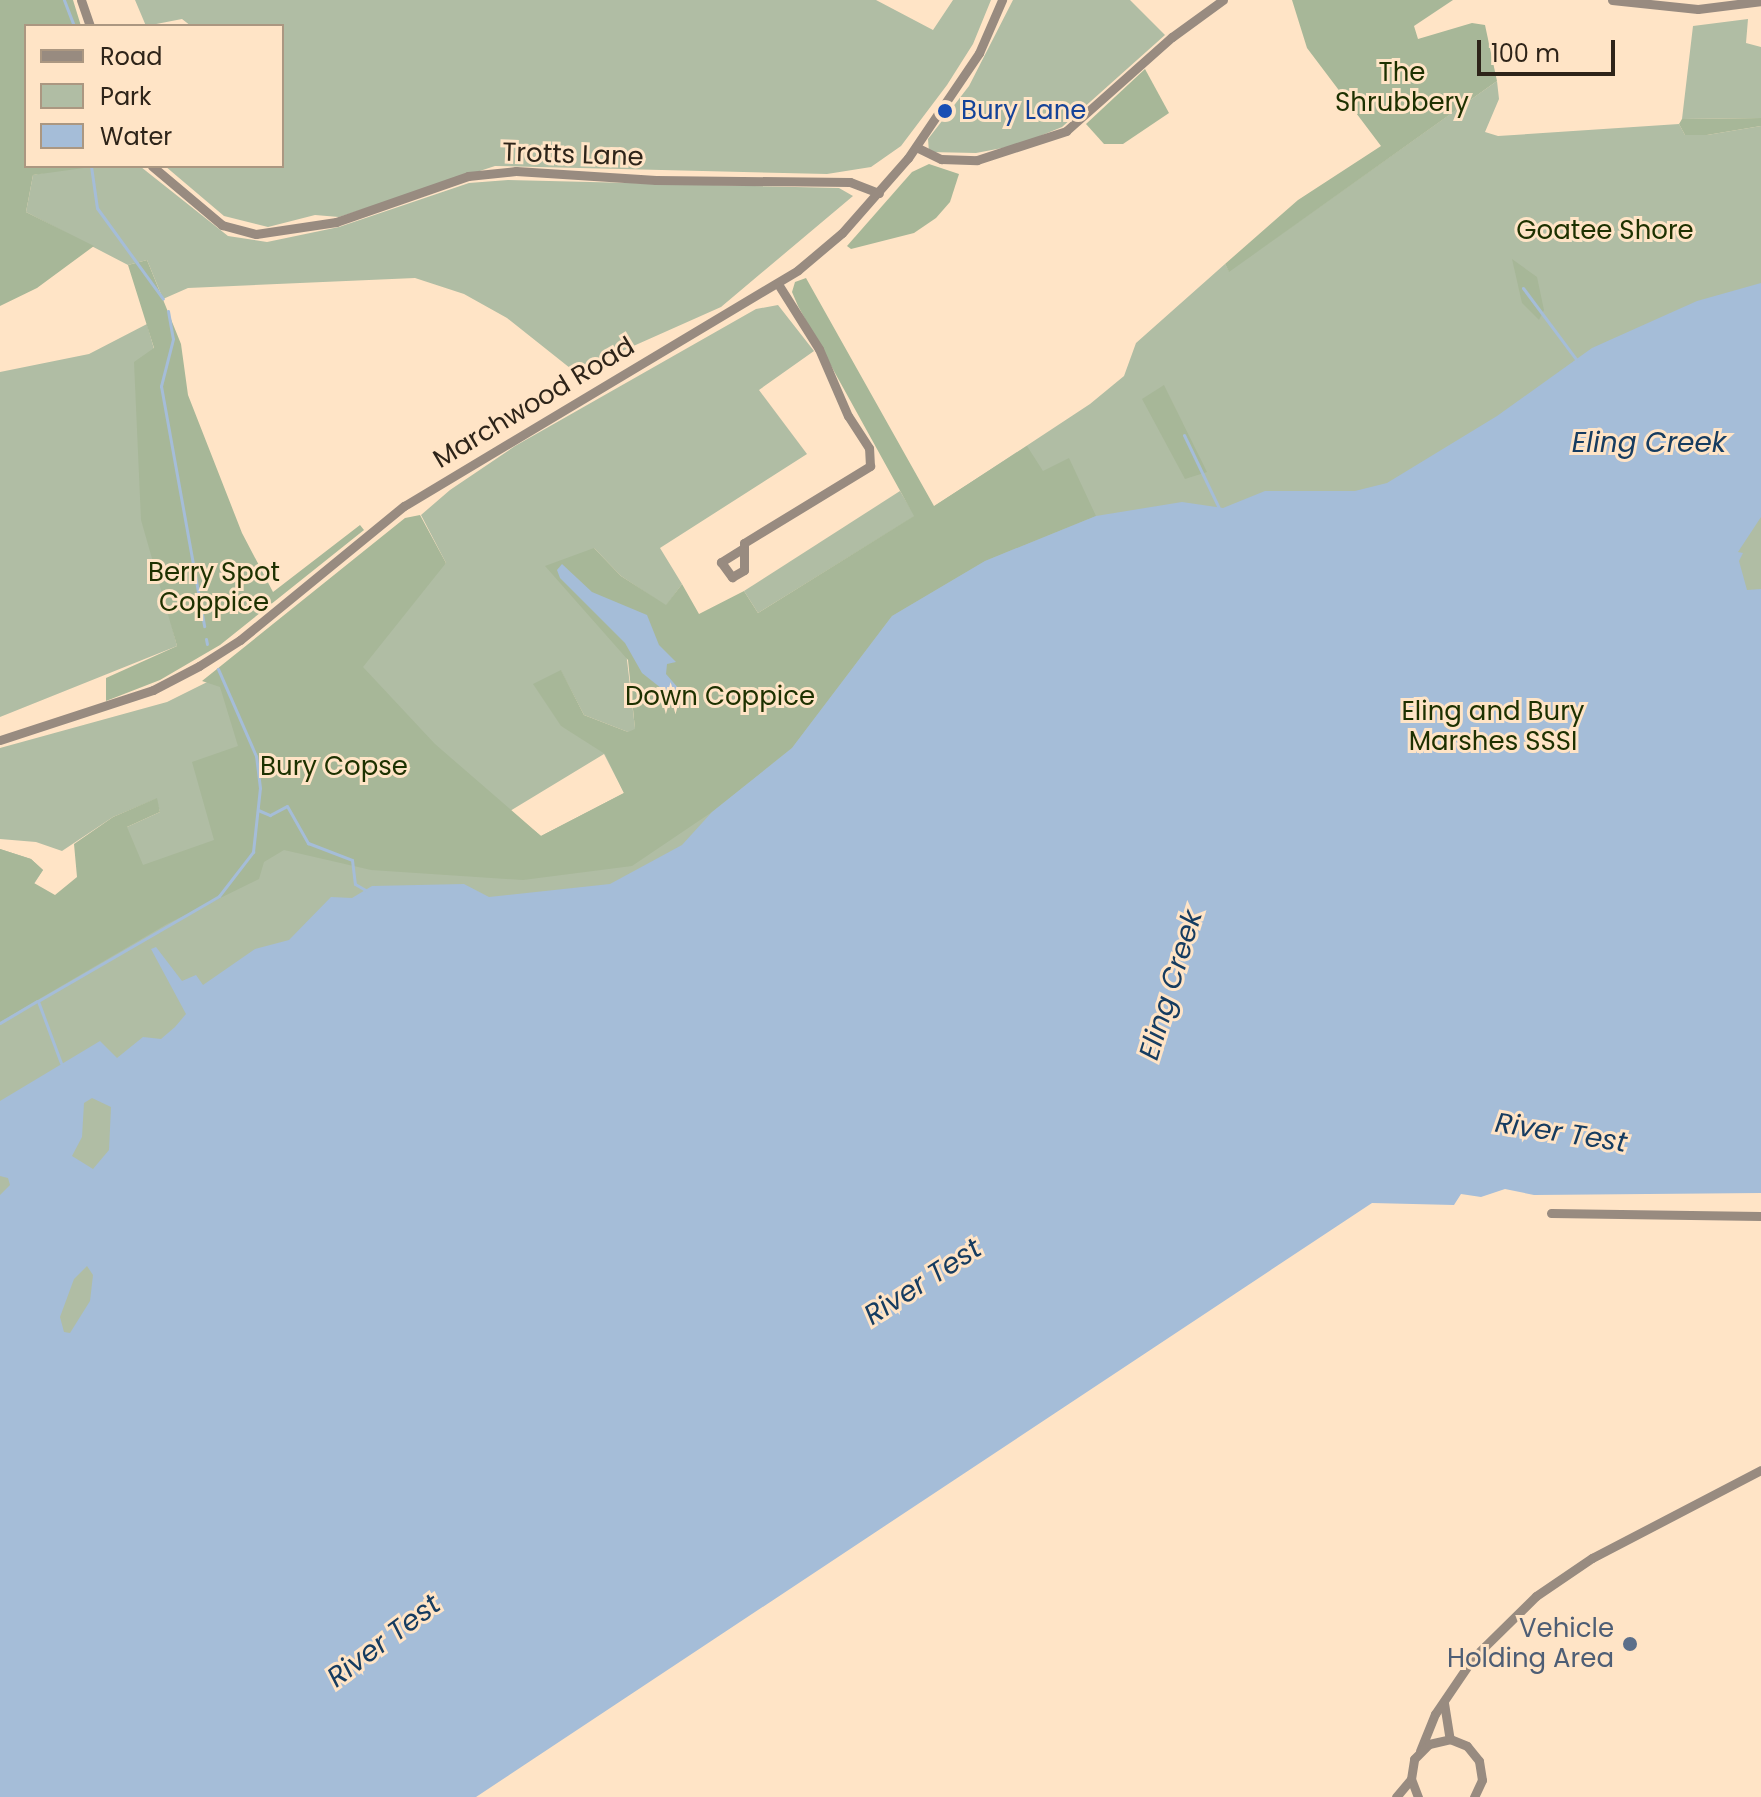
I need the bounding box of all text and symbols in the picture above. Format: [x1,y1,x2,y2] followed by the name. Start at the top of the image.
[24,24,284,168] legend
[1481,24,1619,74] scale bar
[1491,37,1560,70] text: 100 m
[100,40,162,73] text: Road
[1335,57,1469,118] park label: The Shrubbery
[100,80,151,113] text: Park
[961,95,1086,127] place label: Bury Lane
[936,102,954,120] marker: Bury Lane
[100,120,172,153] text: Water
[502,137,644,173] street label: Trotts Lane
[1516,215,1694,247] park label: Goatee Shore
[428,331,640,475] street label: Marchwood Road
[1572,426,1726,460] water label: Eling Creek
[148,557,280,618] park label: Berry Spot Coppice
[625,681,815,713] park label: Down Coppice
[1402,696,1584,758] park label: Eling and Bury Marshes SSSI
[260,751,408,783] park label: Bury Copse
[1132,906,1210,1064] water label: Eling Creek
[1493,1106,1629,1160] water label: River Test
[858,1232,988,1332] water label: River Test
[321,1588,447,1694] water label: River Test
[1447,1613,1614,1674] place label: Vehicle Holding Area
[1621,1635,1639,1653] marker: Vehicle Holding Area

